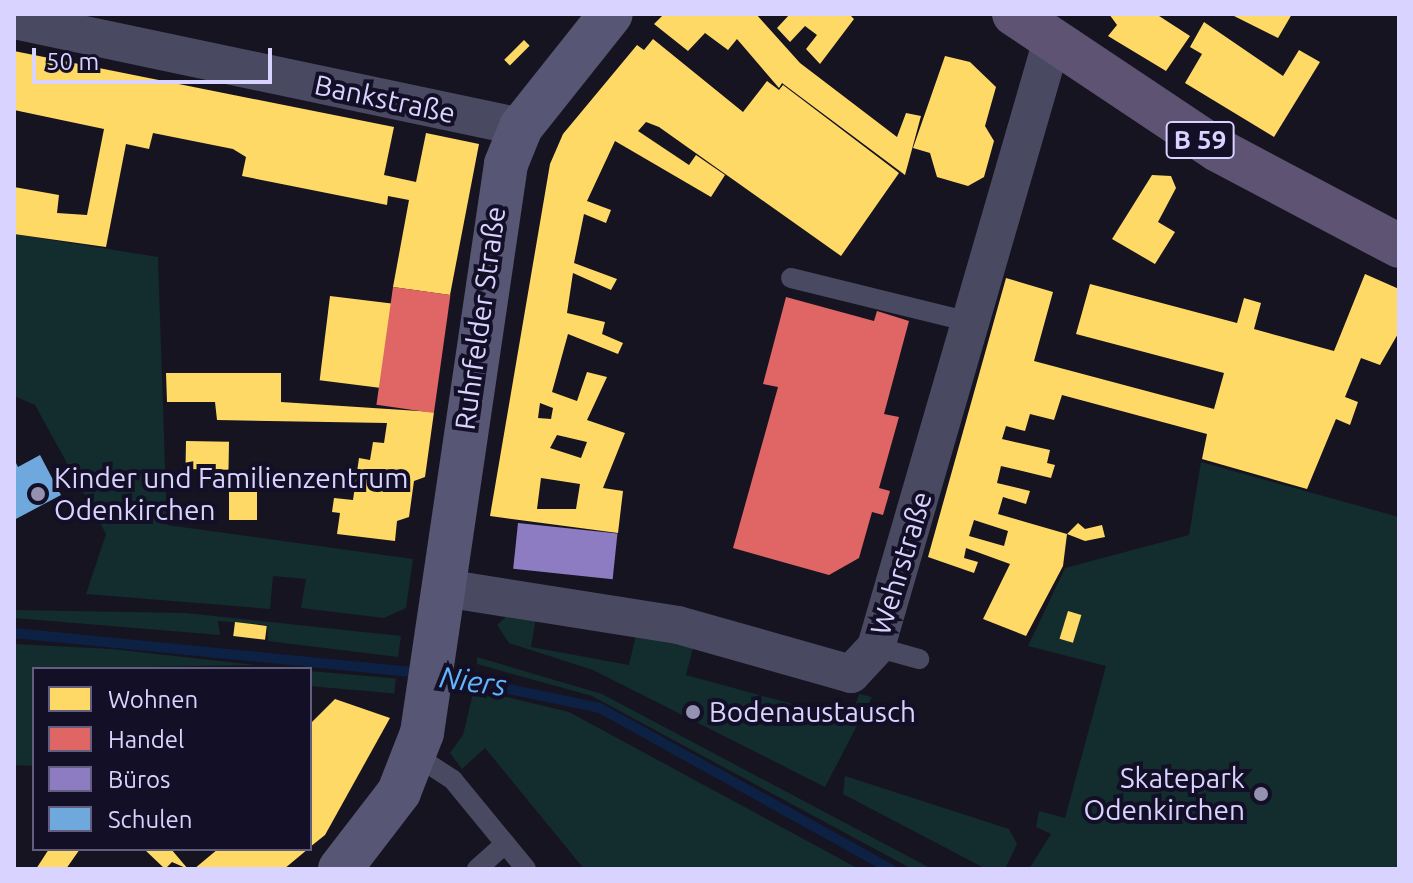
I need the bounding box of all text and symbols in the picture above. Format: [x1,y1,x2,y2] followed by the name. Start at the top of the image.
[36,32,276,82] scale bar
[46,48,99,75] text: 50 m
[312,68,458,130] street label: Bankstraße
[1164,118,1236,162] road number: B 59
[448,204,512,432] street label: Ruhrfelder Straße
[54,461,408,527] place label: Kinder und Familienzentrum Odenkirchen
[29,485,47,503] marker: Kinder und Familienzentrum Odenkirchen
[863,487,939,639] street label: Wehrstraße
[437,658,509,704] water label: Niers
[32,667,312,851] legend
[108,686,198,713] text: Wohnen
[709,695,916,729] place label: Bodenaustausch
[684,703,702,721] marker: Bodenaustausch
[108,726,184,753] text: Handel
[1083,761,1245,827] place label: Skatepark Odenkirchen
[108,766,170,793] text: Büros
[1252,785,1270,803] marker: Skatepark Odenkirchen
[108,806,192,833] text: Schulen

